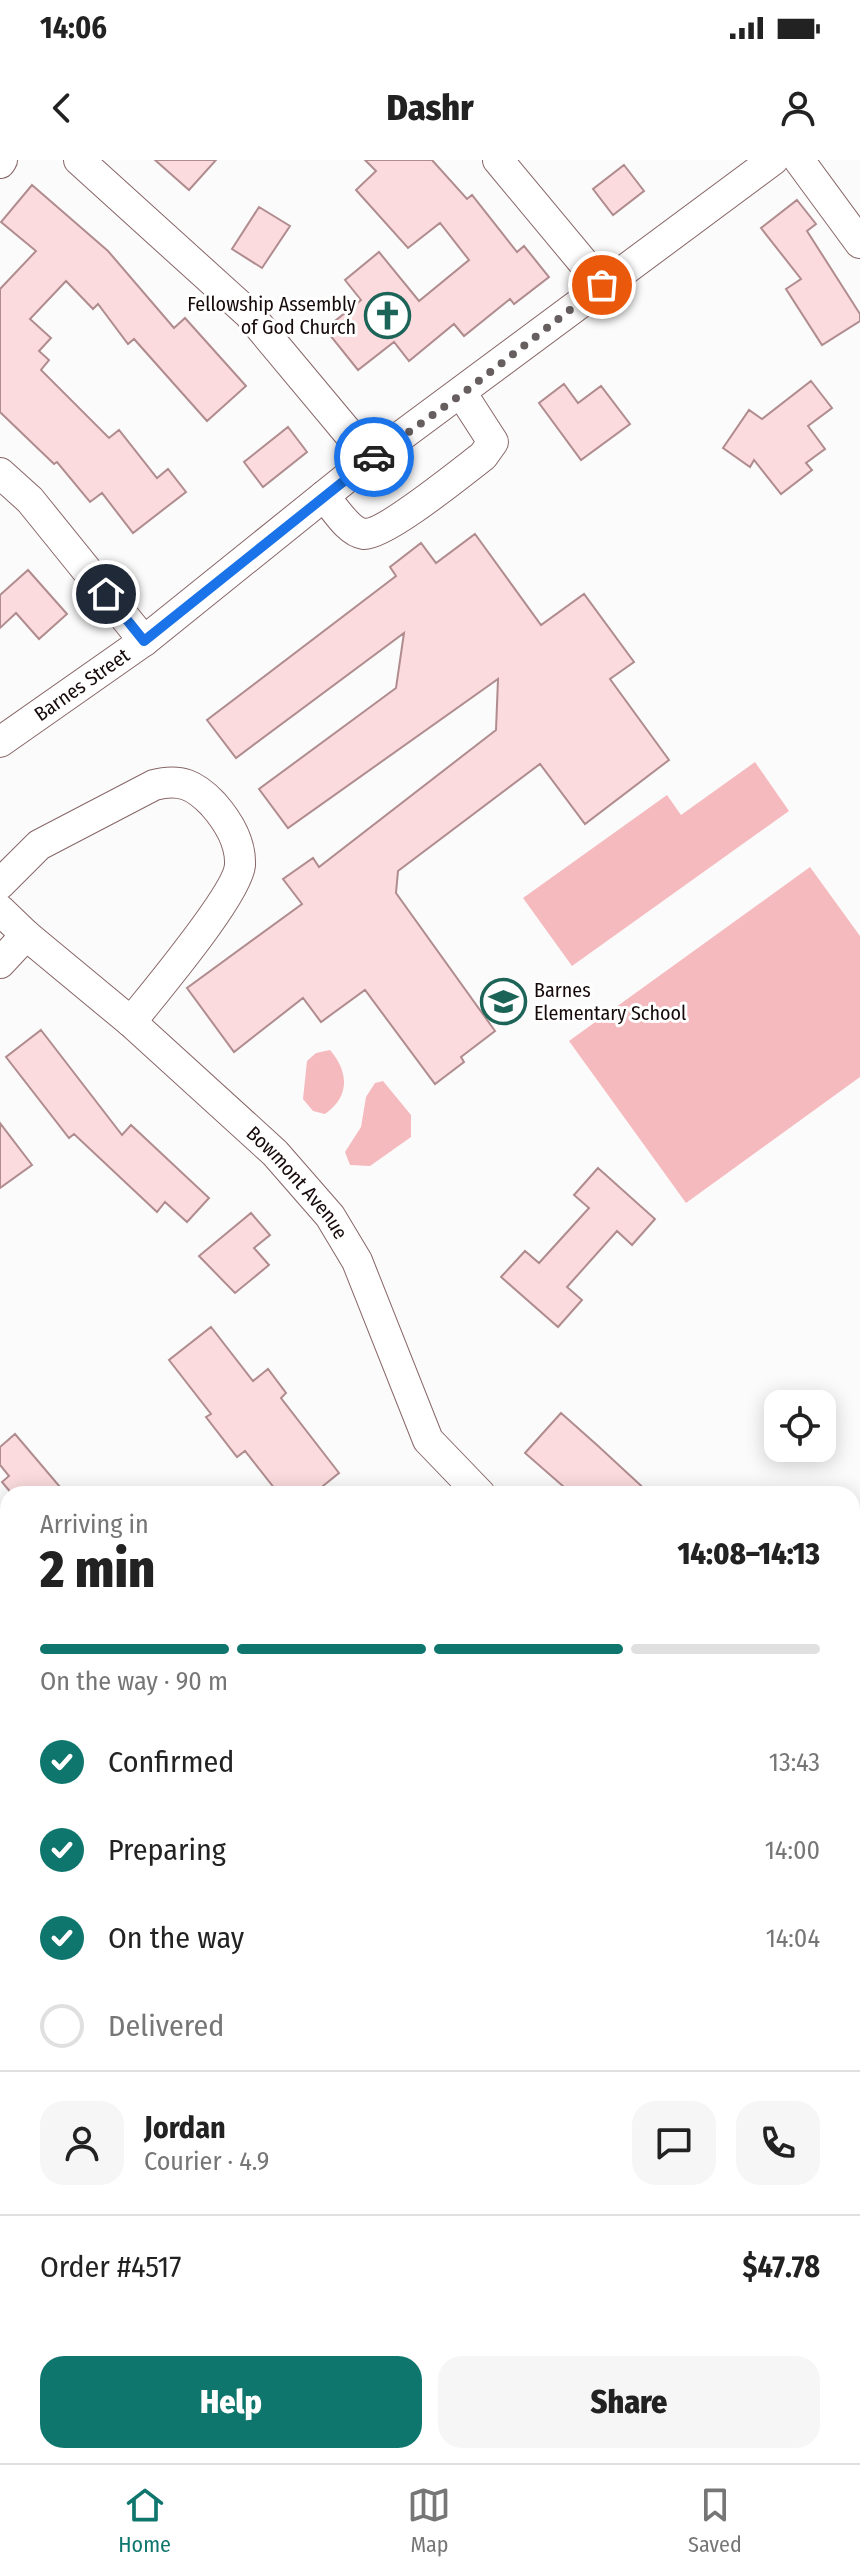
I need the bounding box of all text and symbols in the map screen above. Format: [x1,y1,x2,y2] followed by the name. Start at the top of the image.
[40,10,107,46] text: 14:06
[40,86,84,130] icon: back
[387,86,473,130] text: Dashr
[776,86,820,130] icon: person
[568,251,636,319] pin
[580,263,624,307] icon: bag
[363,291,411,339] church icon: Fellowship Assembly of God Church
[187,292,356,339] place label: Fellowship Assembly of God Church
[334,417,414,497] courier
[352,435,396,479] icon: car
[72,560,140,628] pin
[84,572,128,616] icon: home
[30,643,134,726] street label: Barnes Street
[479,977,527,1025] school or university icon: Barnes Elementary School
[534,978,686,1025] place label: Barnes Elementary School
[242,1121,353,1243] street label: Bowmont Avenue
[764,1390,836,1462] map controls
[764,1390,836,1462] button: locate
[40,1509,149,1540] text: Arriving in
[677,1536,820,1572] text: 14:08–14:13
[40,1538,155,1601] text: 2 min
[40,1666,228,1697] text: On the way · 90 m
[40,1740,84,1784] icon: check
[108,1744,234,1780] text: Confirmed
[769,1747,820,1778] text: 13:43
[40,1828,84,1872] icon: check
[108,1832,226,1868] text: Preparing
[765,1835,820,1866] text: 14:00
[40,1916,84,1960] icon: check
[108,1920,244,1956] text: On the way
[766,1923,820,1954] text: 14:04
[108,2008,224,2044] text: Delivered
[40,2101,124,2185] button: person
[632,2101,716,2185] button: chat
[736,2101,820,2185] button: phone
[144,2110,226,2146] text: Jordan
[144,2146,269,2177] text: Courier · 4.9
[40,2249,181,2285] text: Order #4517
[742,2249,820,2285] text: $47.78
[40,2356,422,2448] button: Help
[438,2356,820,2448] button: Share
[118,2483,171,2558] tab: Home
[407,2483,451,2558] tab: Map
[688,2483,742,2558] tab: Saved

